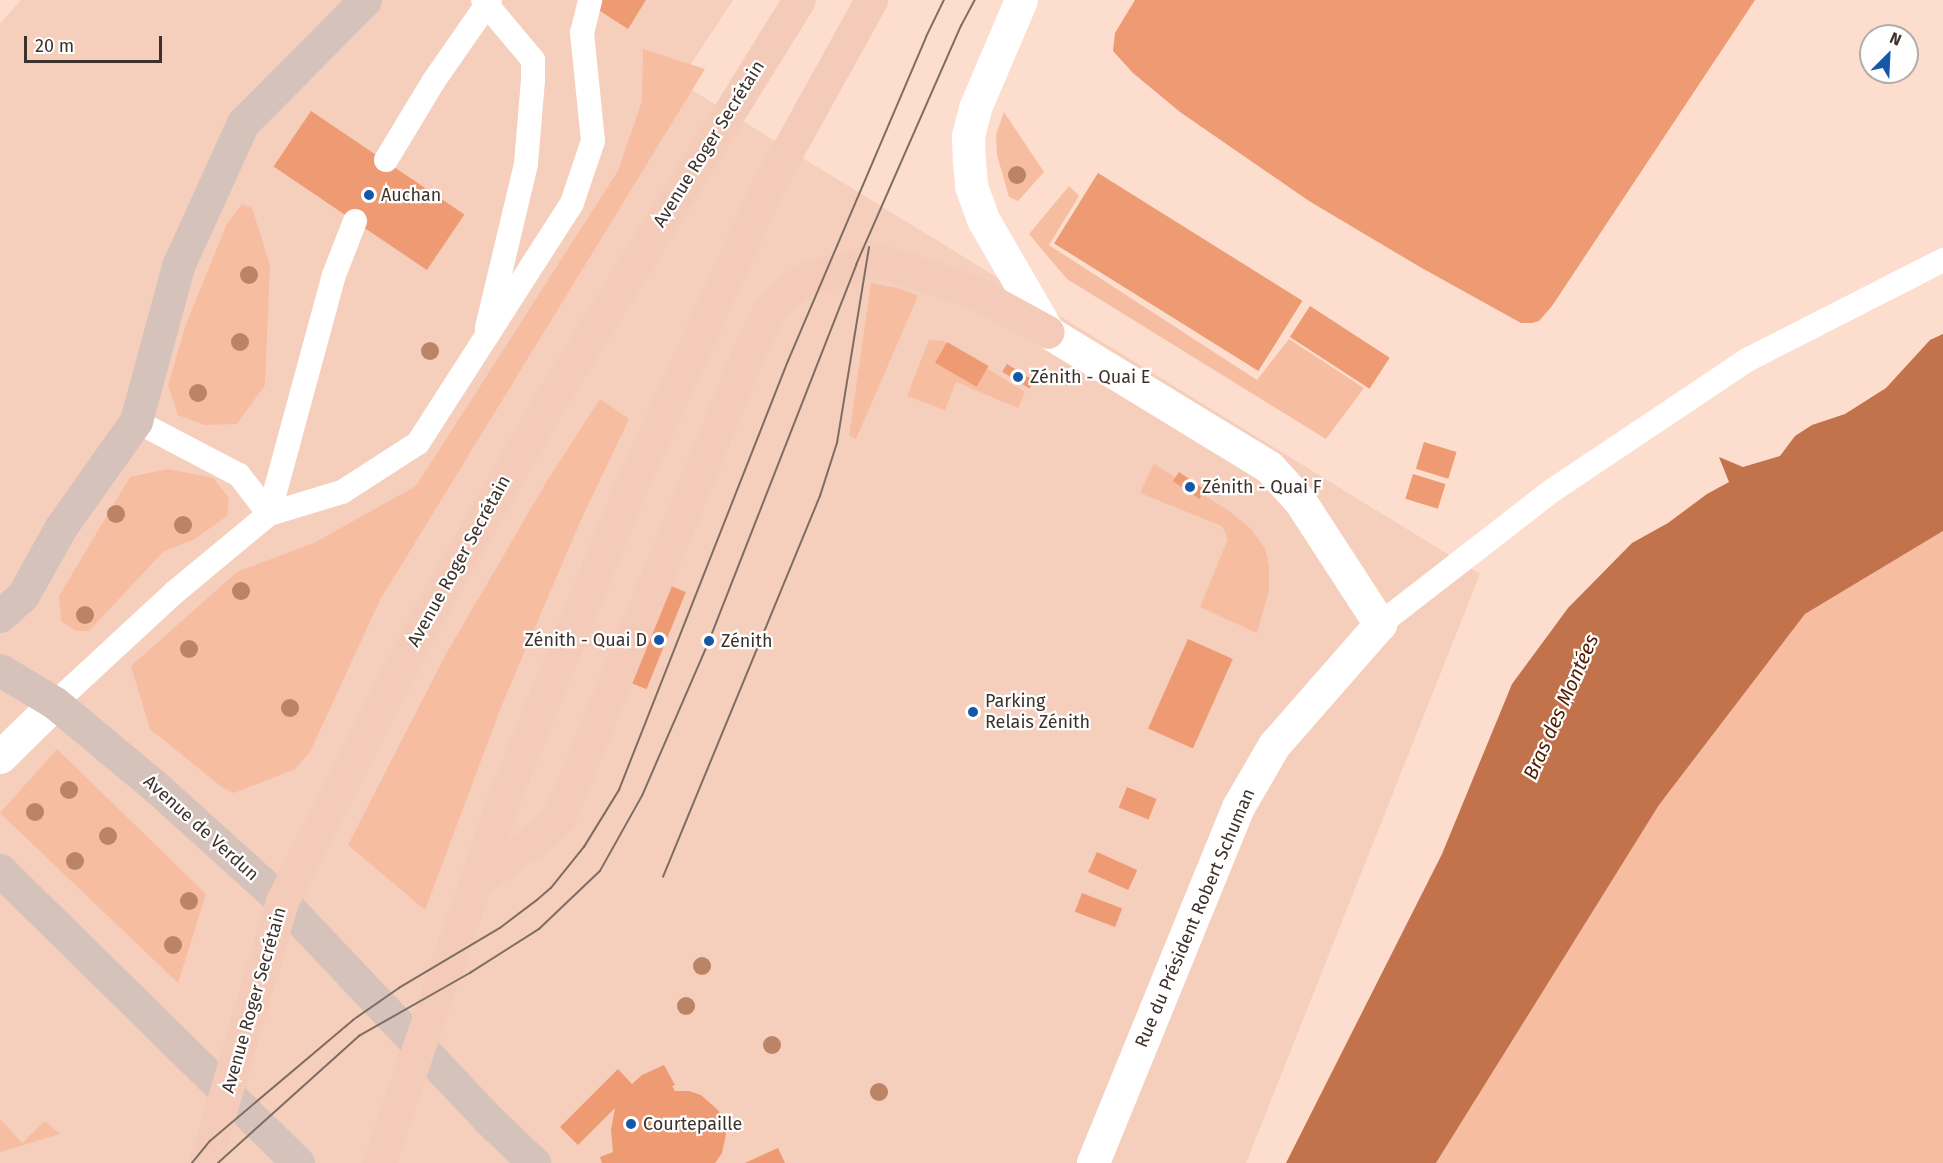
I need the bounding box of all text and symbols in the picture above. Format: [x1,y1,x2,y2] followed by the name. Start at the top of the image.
[27,24,165,62] scale bar
[1859,24,1919,84] north arrow
[1887,28,1904,50] text: N
[35,35,74,57] text: 20 m
[649,57,769,231] street label: Avenue Roger Secrétain
[381,184,441,206] place label: Auchan
[362,188,376,202] marker: Auchan
[1030,366,1150,388] place label: Zénith - Quai E
[1011,370,1025,384] marker: Zénith - Quai E
[403,472,515,650] street label: Avenue Roger Secrétain
[1202,476,1322,498] place label: Zénith - Quai F
[1183,480,1197,494] marker: Zénith - Quai F
[525,629,647,651] place label: Zénith - Quai D
[721,630,772,652] place label: Zénith
[1518,631,1604,783] water label: Bras des Montées
[652,633,666,647] marker: Zénith - Quai D
[702,634,716,648] marker: Zénith
[985,691,1090,734] place label: Parking Relais Zénith
[966,705,980,719] marker: Parking Relais Zénith
[139,771,263,885] street label: Avenue de Verdun
[1131,785,1259,1051] street label: Rue du Président Robert Schuman
[217,905,291,1095] street label: Avenue Roger Secrétain
[643,1113,742,1135] place label: Courtepaille
[624,1117,638,1131] marker: Courtepaille

